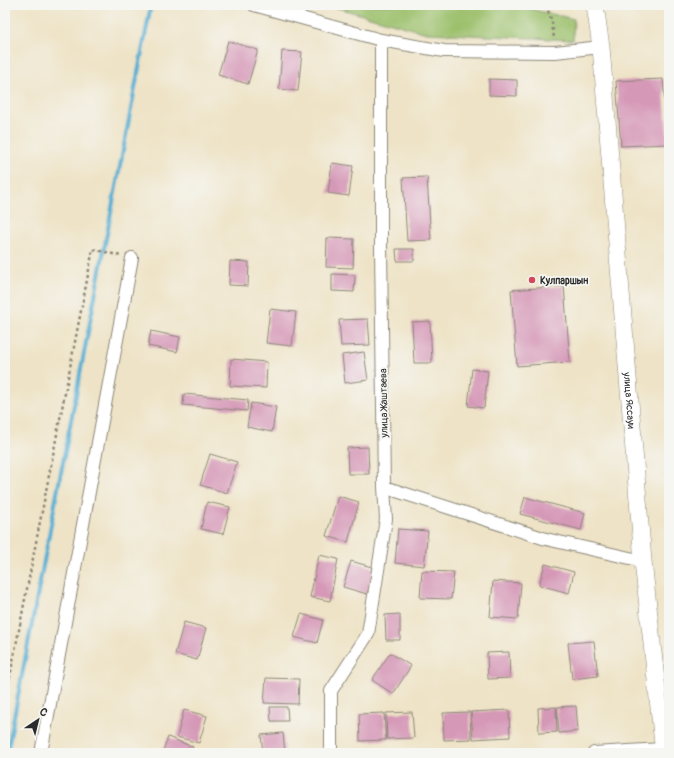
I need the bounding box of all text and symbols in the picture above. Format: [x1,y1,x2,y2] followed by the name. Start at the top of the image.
[527,275,537,285] marker: Кулпаршын
[540,275,588,287] place label: Кулпаршын
[377,368,391,439] street label: улица Жаштаева
[621,371,637,430] street label: улица Яссауи
[18,700,58,740] north arrow
[37,705,50,720] text: С

